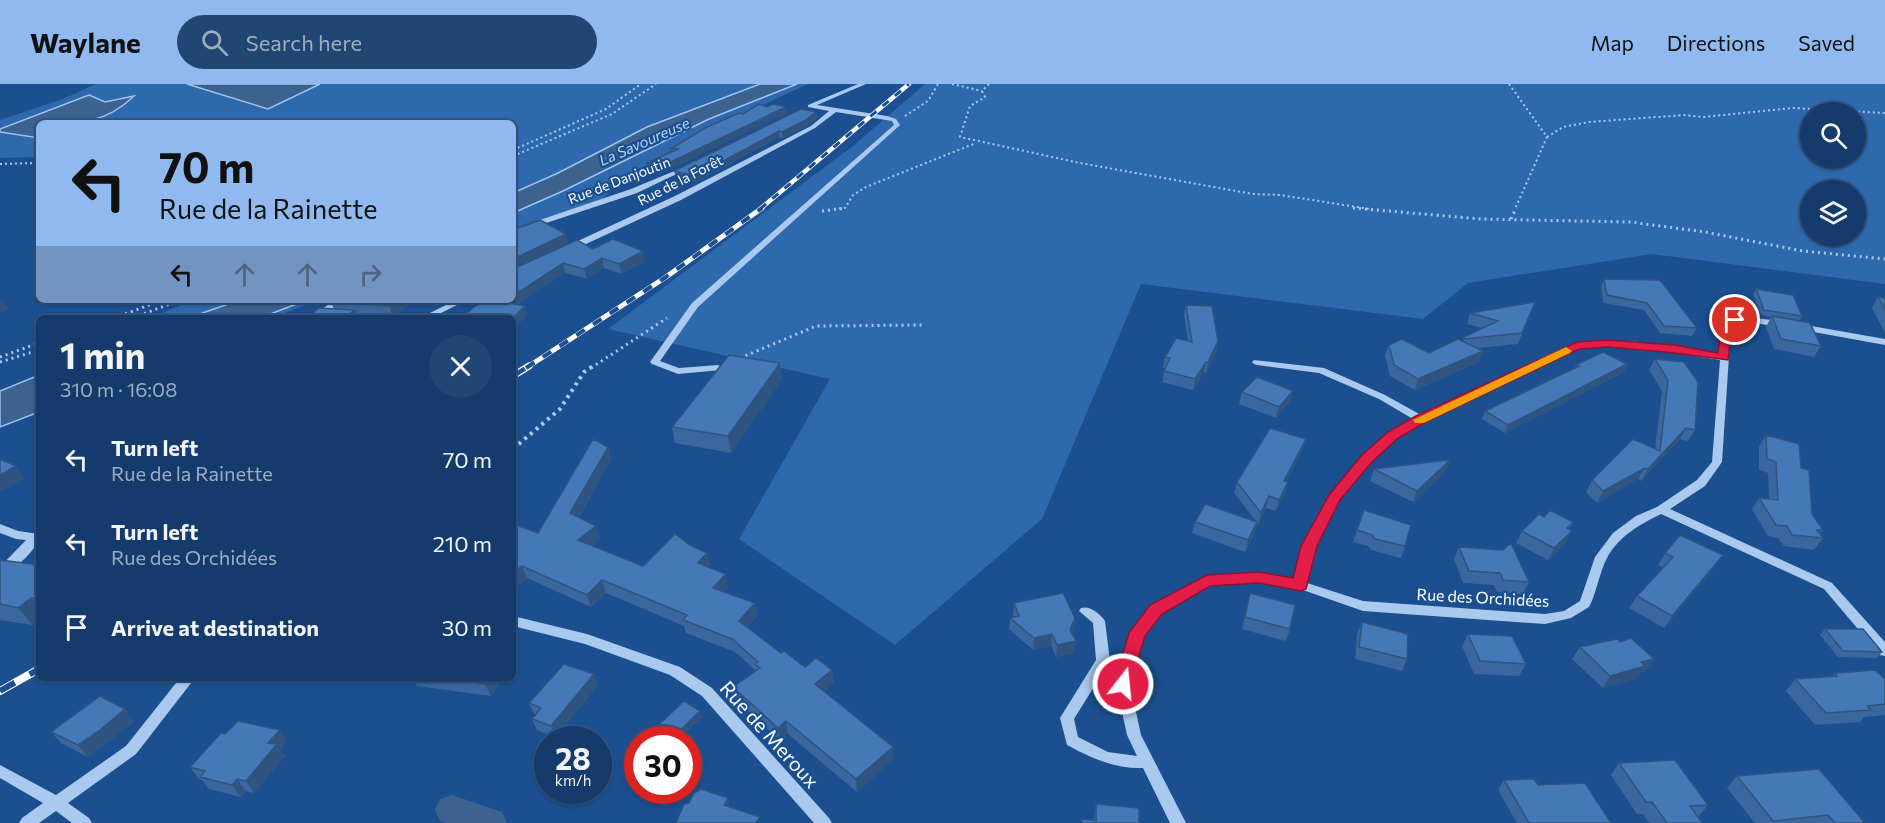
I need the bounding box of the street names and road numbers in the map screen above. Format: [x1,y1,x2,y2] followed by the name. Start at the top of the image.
[635,151,726,209] street label: Rue de la Forêt
[565,153,673,207] street label: Rue de Danjoutin
[1416,584,1550,610] street label: Rue des Orchidées
[716,676,825,793] street label: Rue de Meroux

